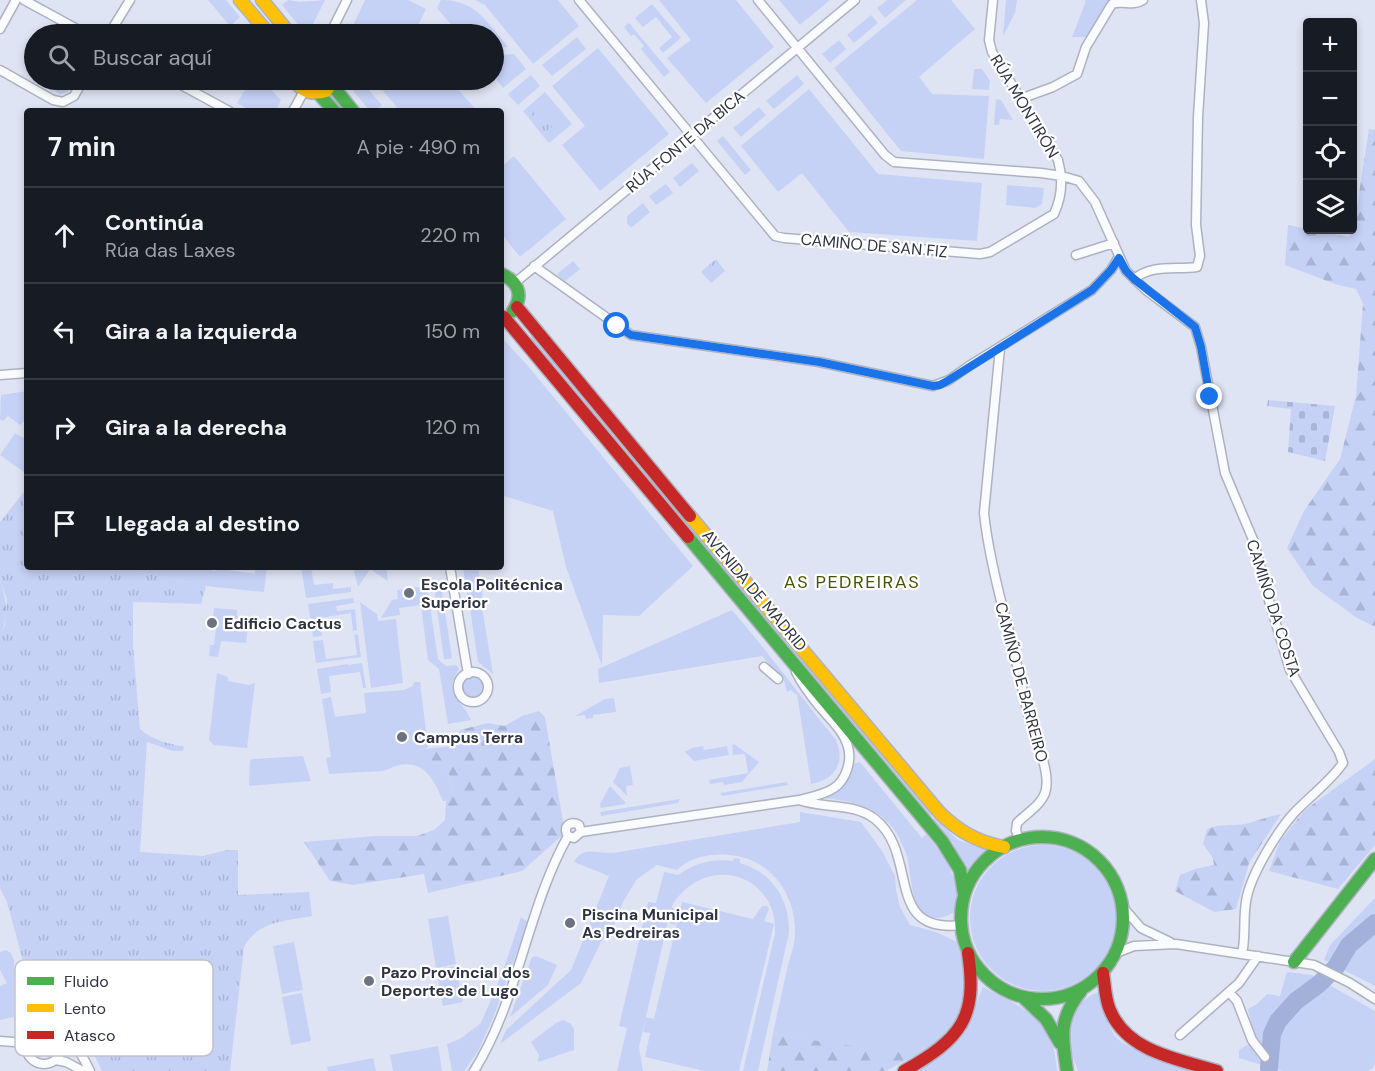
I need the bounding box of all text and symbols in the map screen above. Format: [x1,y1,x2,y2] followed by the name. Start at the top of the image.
[1303,18,1357,234] map controls
[1303,18,1357,72] button: +
[24,24,504,90] search box
[45,41,78,74] icon: search
[93,43,212,72] text: Buscar aquí
[985,51,1064,162] street label: RÚA MONTIRÓN
[1303,72,1357,126] button: −
[622,85,749,197] street label: RÚA FONTE DA BICA
[1303,126,1357,180] button: locate
[48,130,116,164] text: 7 min
[357,134,480,160] text: A pie · 490 m
[1303,180,1357,234] button: layers
[105,208,204,237] text: Continúa
[48,219,81,252] icon: ahead
[420,222,480,248] text: 220 m
[800,229,948,262] street label: CAMIÑO DE SAN FIZ
[105,237,236,263] text: Rúa das Laxes
[603,312,629,338] route start
[48,315,81,348] icon: left
[105,317,297,346] text: Gira a la izquierda
[425,318,480,344] text: 150 m
[1196,383,1222,409] route end
[48,411,81,444] icon: right
[105,413,287,442] text: Gira a la derecha
[426,414,480,440] text: 120 m
[48,507,81,540] icon: arrive
[105,509,300,538] text: Llegada al destino
[698,525,812,655] street label: AVENIDA DE MADRID
[1241,537,1306,680] street label: CAMIÑO DA COSTA
[784,570,920,594] district label: AS PEDREIRAS
[421,574,563,613] place label: Escola Politécnica Superior
[402,586,416,600] marker: Escola Politécnica Superior
[990,600,1053,764] street label: CAMIÑO DE BARREIRO
[224,613,342,634] place label: Edificio Cactus
[205,616,219,630] marker: Edificio Cactus
[414,727,523,748] place label: Campus Terra
[395,730,409,744] marker: Campus Terra
[582,904,718,943] place label: Piscina Municipal As Pedreiras
[563,916,577,930] marker: Piscina Municipal As Pedreiras
[15,960,213,1056] legend
[381,962,530,1001] place label: Pazo Provincial dos Deportes de Lugo
[64,971,109,992] text: Fluido
[362,974,376,988] marker: Pazo Provincial dos Deportes de Lugo
[64,998,106,1019] text: Lento
[64,1025,116,1046] text: Atasco

